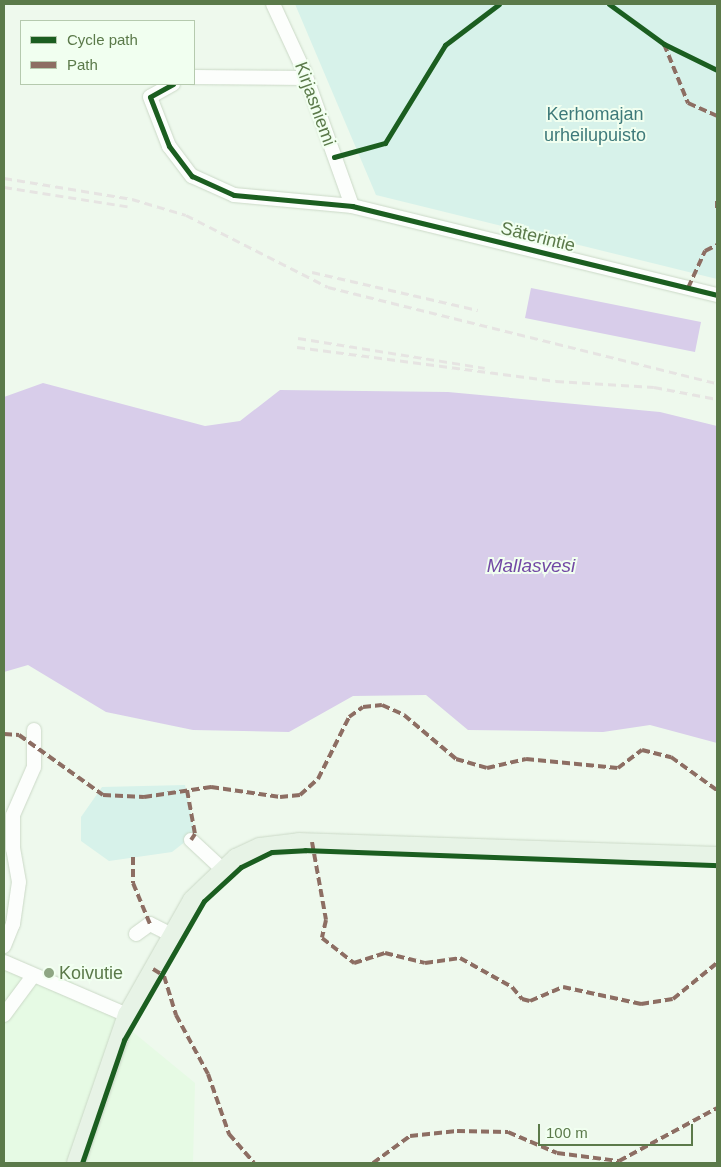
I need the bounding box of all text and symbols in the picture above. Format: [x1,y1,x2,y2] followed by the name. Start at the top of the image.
[20,20,195,85] legend
[67,31,138,48] text: Cycle path
[67,56,98,73] text: Path
[290,59,340,149] street label: Kirjasniemi
[544,104,646,146] park label: Kerhomajan urheilupuisto
[498,217,578,257] street label: Säterintie
[487,555,575,577] water label: Mallasvesi
[59,962,123,984] place label: Koivutie
[43,967,55,979] marker: Koivutie
[541,1114,696,1146] scale bar
[546,1124,588,1141] text: 100 m

